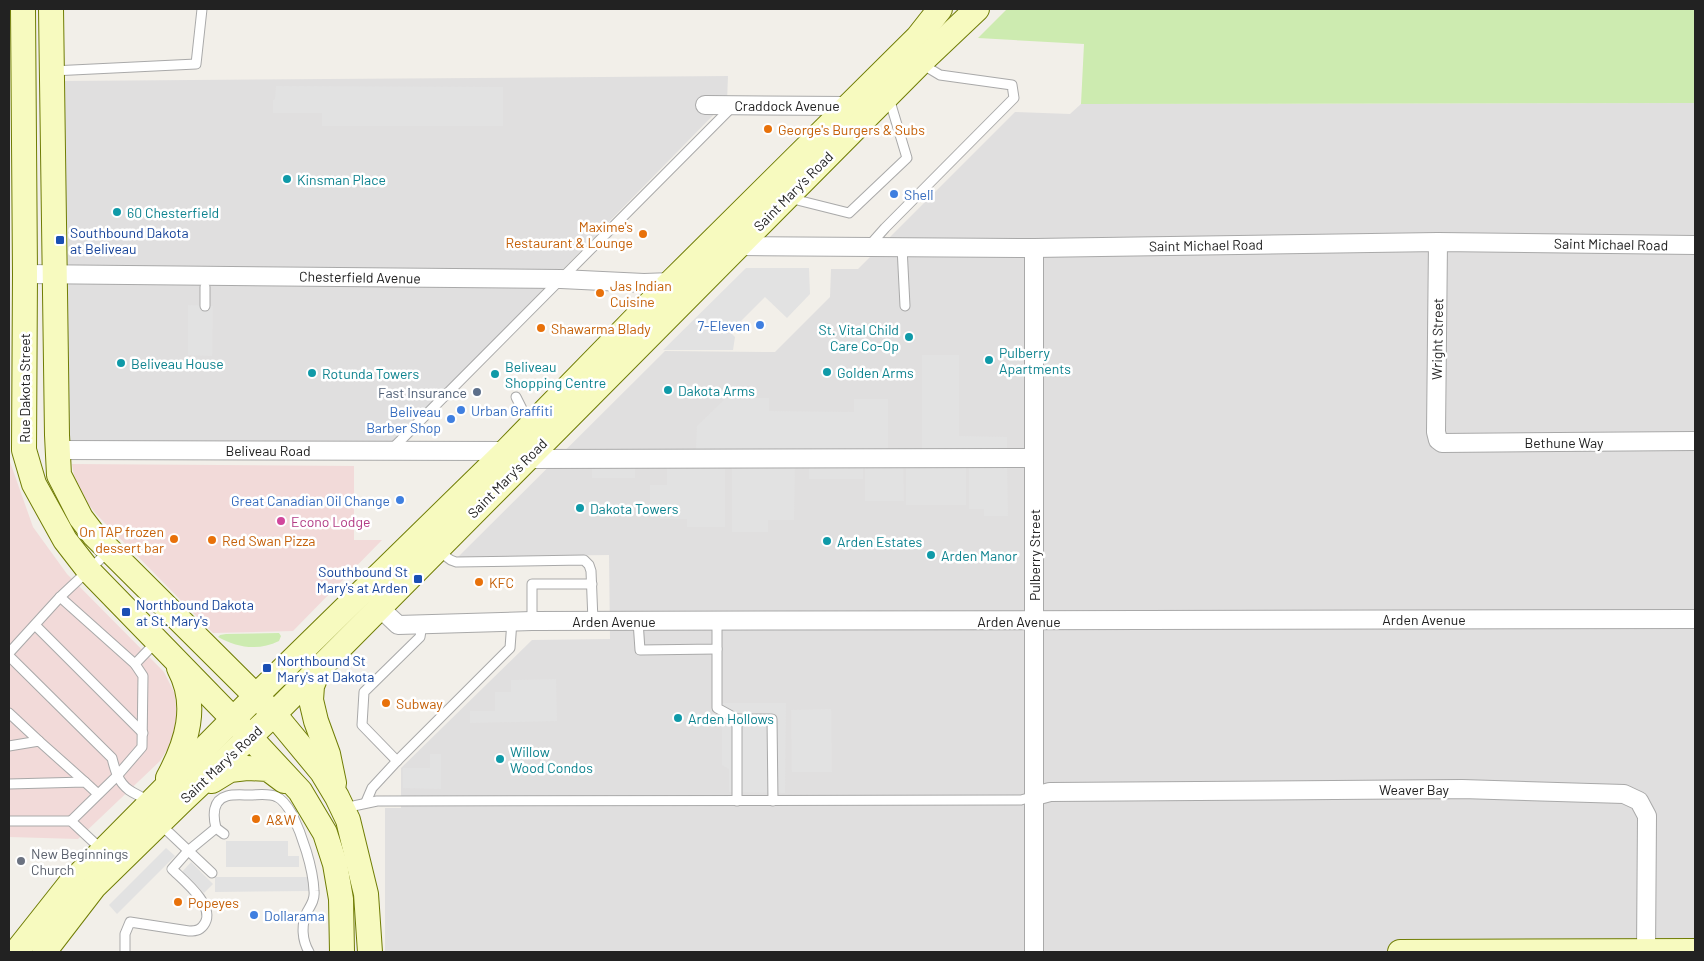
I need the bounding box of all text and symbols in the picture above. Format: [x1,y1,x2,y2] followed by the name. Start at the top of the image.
[734,97,840,114] street label: Craddock Avenue
[778,121,925,138] place label: George's Burgers & Subs
[762,123,774,135] marker: George's Burgers & Subs
[750,148,836,234] street label: Saint Mary's Road
[297,171,386,188] place label: Kinsman Place
[281,173,293,185] marker: Kinsman Place
[904,186,934,203] place label: Shell
[888,188,900,200] marker: Shell
[127,204,219,221] place label: 60 Chesterfield
[111,206,123,218] marker: 60 Chesterfield
[505,218,633,251] place label: Maxime's Restaurant & Lounge
[70,224,189,257] place label: Southbound Dakota at Beliveau
[637,228,649,240] marker: Maxime's Restaurant & Lounge
[54,234,66,246] marker: Southbound Dakota at Beliveau
[1554,235,1668,253] street label: Saint Michael Road
[1149,236,1263,254] street label: Saint Michael Road
[299,267,421,287] street label: Chesterfield Avenue
[610,277,672,310] place label: Jas Indian Cuisine
[594,287,606,299] marker: Jas Indian Cuisine
[1428,298,1446,380] street label: Wright Street
[697,317,750,334] place label: 7-Eleven
[754,319,766,331] marker: 7-Eleven
[551,320,651,337] place label: Shawarma Blady
[818,321,899,354] place label: St. Vital Child Care Co-Op
[535,322,547,334] marker: Shawarma Blady
[903,331,915,343] marker: St. Vital Child Care Co-Op
[16,333,33,443] street label: Rue Dakota Street
[999,344,1071,377] place label: Pulberry Apartments
[983,354,995,366] marker: Pulberry Apartments
[131,355,224,372] place label: Beliveau House
[115,357,127,369] marker: Beliveau House
[505,358,606,391] place label: Beliveau Shopping Centre
[837,364,914,381] place label: Golden Arms
[322,365,419,382] place label: Rotunda Towers
[821,366,833,378] marker: Golden Arms
[306,367,318,379] marker: Rotunda Towers
[489,368,501,380] marker: Beliveau Shopping Centre
[678,382,755,399] place label: Dakota Arms
[378,384,467,401] place label: Fast Insurance
[662,384,674,396] marker: Dakota Arms
[471,386,483,398] marker: Fast Insurance
[471,402,553,419] place label: Urban Graffiti
[366,403,441,436] place label: Beliveau Barber Shop
[455,404,467,416] marker: Urban Graffiti
[445,413,457,425] marker: Beliveau Barber Shop
[1524,434,1604,451] street label: Bethune Way
[464,435,550,521] street label: Saint Mary's Road
[225,442,311,459] street label: Beliveau Road
[231,492,390,509] place label: Great Canadian Oil Change
[394,494,406,506] marker: Great Canadian Oil Change
[590,500,679,517] place label: Dakota Towers
[574,502,586,514] marker: Dakota Towers
[1026,509,1043,601] street label: Pulberry Street
[291,513,370,530] place label: Econo Lodge
[275,515,287,527] marker: Econo Lodge
[79,523,164,556] place label: On TAP frozen dessert bar
[222,532,316,549] place label: Red Swan Pizza
[168,533,180,545] marker: On TAP frozen dessert bar
[837,533,923,550] place label: Arden Estates
[206,534,218,546] marker: Red Swan Pizza
[821,535,833,547] marker: Arden Estates
[941,547,1017,564] place label: Arden Manor
[925,549,937,561] marker: Arden Manor
[317,563,408,596] place label: Southbound St Mary's at Arden
[412,573,424,585] marker: Southbound St Mary's at Arden
[489,574,514,591] place label: KFC
[473,576,485,588] marker: KFC
[136,596,254,629] place label: Northbound Dakota at St. Mary's
[120,606,132,618] marker: Northbound Dakota at St. Mary's
[1382,611,1466,628] street label: Arden Avenue
[572,613,656,630] street label: Arden Avenue
[977,613,1061,630] street label: Arden Avenue
[277,652,374,685] place label: Northbound St Mary's at Dakota
[261,662,273,674] marker: Northbound St Mary's at Dakota
[396,695,443,712] place label: Subway
[380,697,392,709] marker: Subway
[688,710,774,727] place label: Arden Hollows
[672,712,684,724] marker: Arden Hollows
[177,722,265,806] street label: Saint Mary's Road
[510,743,593,776] place label: Willow Wood Condos
[494,753,506,765] marker: Willow Wood Condos
[1379,781,1450,798] street label: Weaver Bay
[266,811,296,828] place label: A&W
[250,813,262,825] marker: A&W
[31,845,129,878] place label: New Beginnings Church
[15,855,27,867] marker: New Beginnings Church
[188,894,239,911] place label: Popeyes
[172,896,184,908] marker: Popeyes
[264,907,325,924] place label: Dollarama
[248,909,260,921] marker: Dollarama

